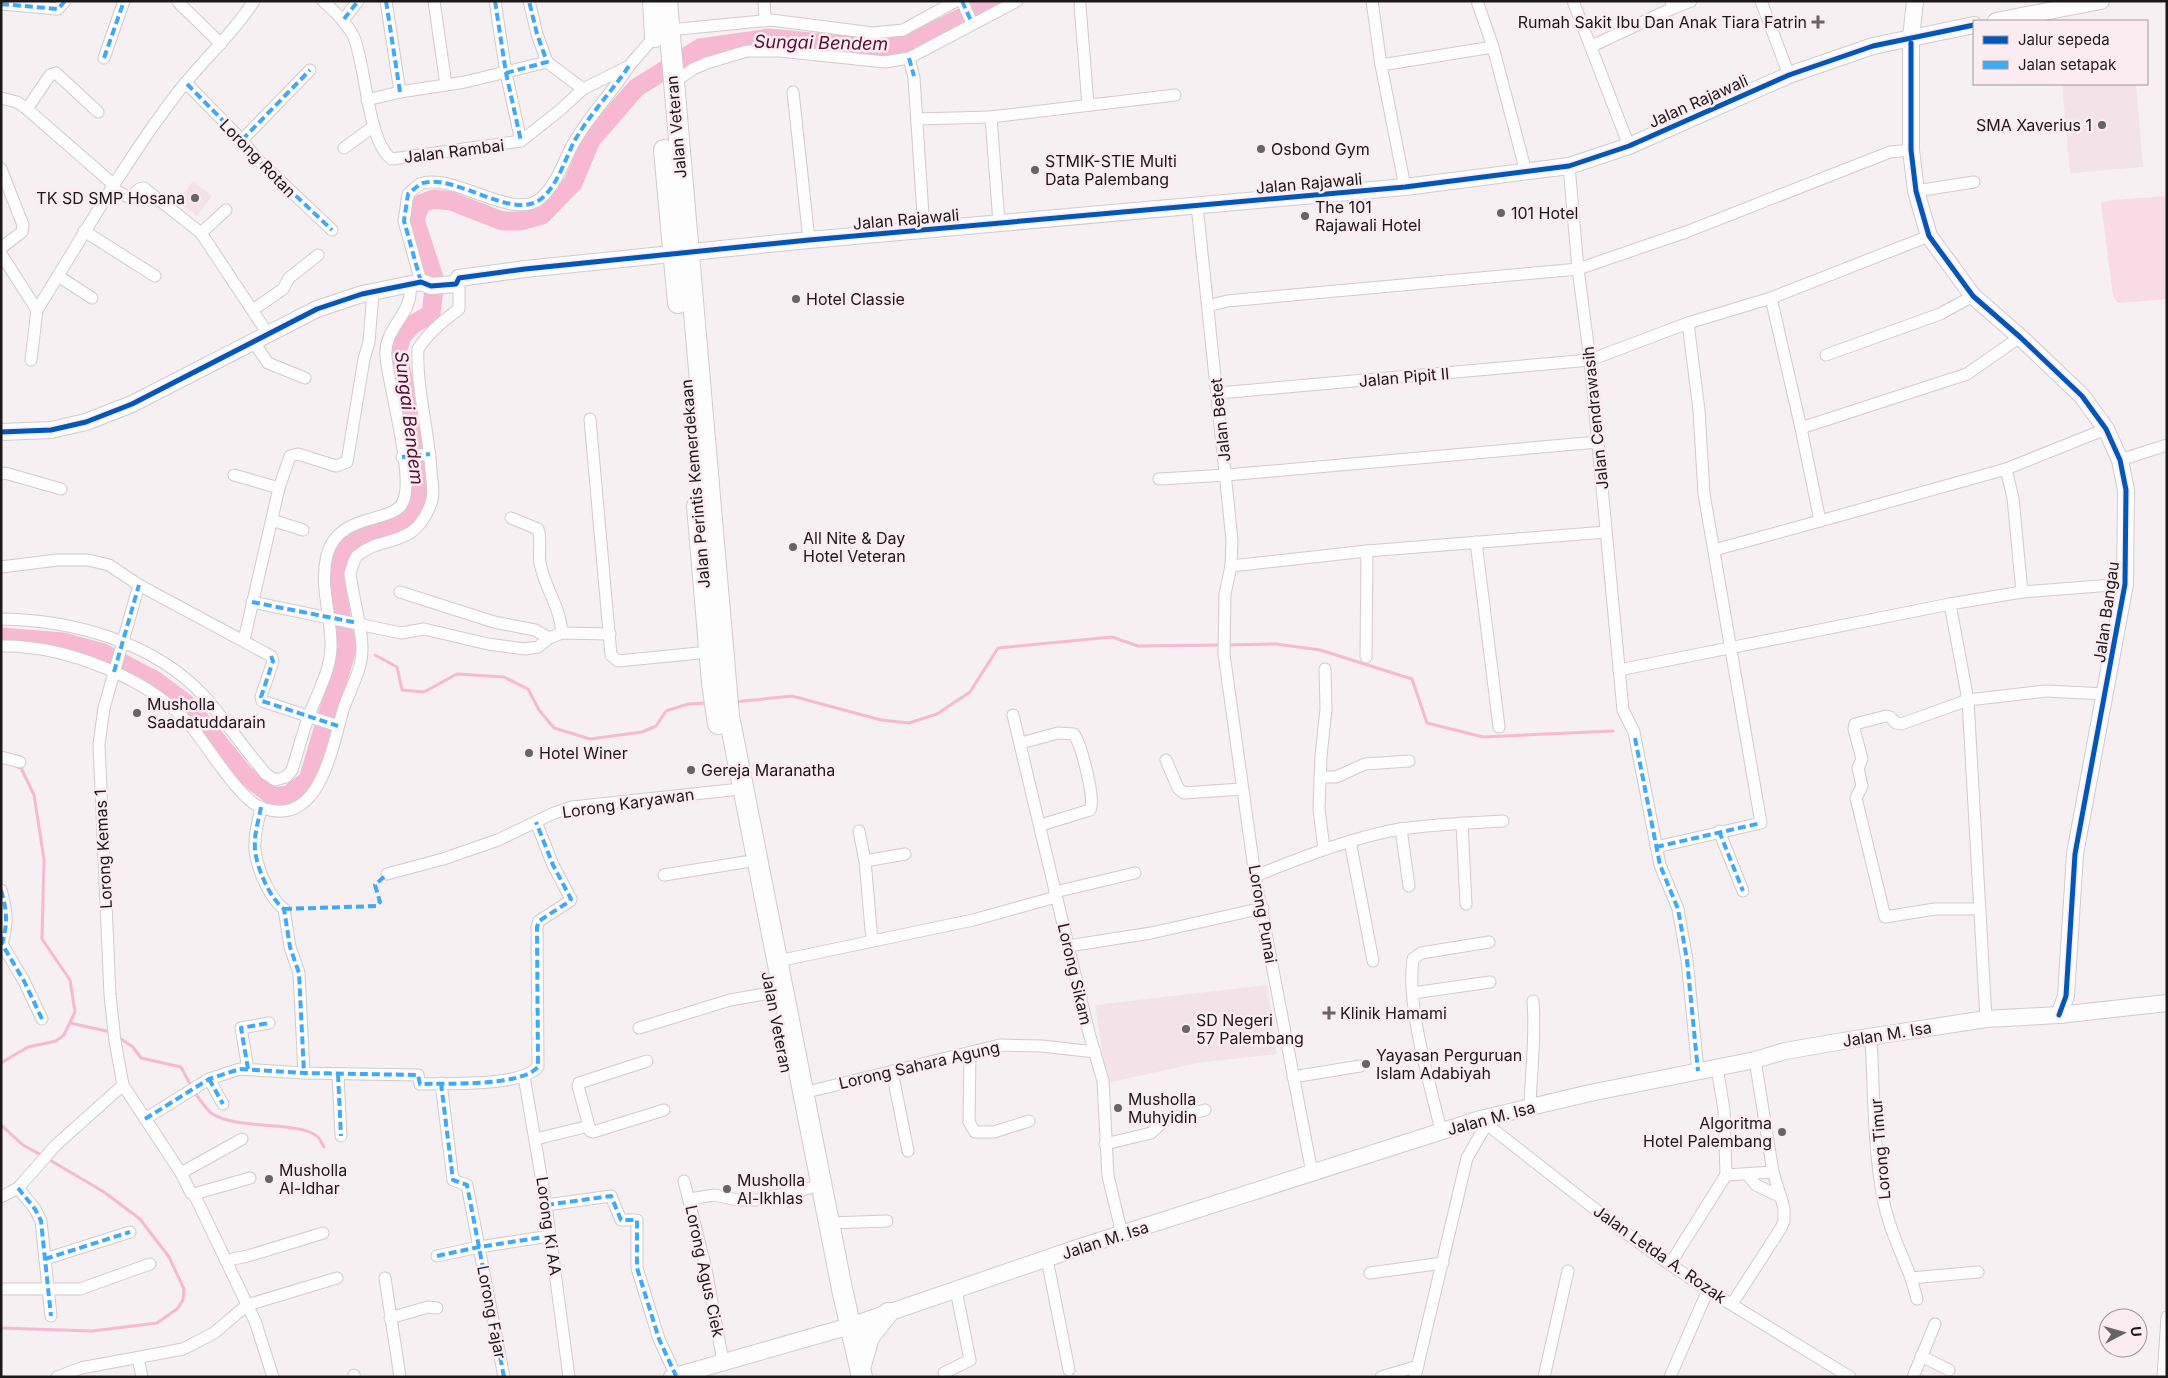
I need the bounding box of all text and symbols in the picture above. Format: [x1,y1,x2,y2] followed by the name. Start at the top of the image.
[1518,12,1807,32] place label: Rumah Sakit Ibu Dan Anak Tiara Fatrin
[1811,15,1825,29] marker: Rumah Sakit Ibu Dan Anak Tiara Fatrin
[1973,20,2148,85] legend
[2018,30,2110,49] text: Jalur sepeda
[754,31,889,54] water label: Sungai Bendem
[2018,55,2117,74] text: Jalan setapak
[1645,70,1751,132] street label: Jalan Rajawali
[662,75,690,179] street label: Jalan Veteran
[216,115,300,201] street label: Lorong Rotan
[1976,115,2092,135] place label: SMA Xaverius 1
[2096,119,2108,131] marker: SMA Xaverius 1
[403,135,505,167] street label: Jalan Rambai
[1271,139,1370,159] place label: Osbond Gym
[1255,143,1267,155] marker: Osbond Gym
[1045,151,1177,189] place label: STMIK-STIE Multi Data Palembang
[1029,164,1041,176] marker: STMIK-STIE Multi Data Palembang
[1255,168,1363,198] street label: Jalan Rajawali
[36,188,185,208] place label: TK SD SMP Hosana
[189,192,201,204] marker: TK SD SMP Hosana
[1315,197,1421,235] place label: The 101 Rajawali Hotel
[1511,203,1578,223] place label: 101 Hotel
[852,204,960,234] street label: Jalan Rajawali
[1495,207,1507,219] marker: 101 Hotel
[1299,210,1311,222] marker: The 101 Rajawali Hotel
[806,289,905,309] place label: Hotel Classie
[790,293,802,305] marker: Hotel Classie
[1578,345,1612,491] street label: Jalan Cendrawasih
[391,350,428,486] water label: Sungai Bendem
[1358,363,1450,391] street label: Jalan Pipit II
[1206,377,1234,463] street label: Jalan Betet
[676,379,714,589] street label: Jalan Perintis Kemerdekaan
[803,528,906,566] place label: All Nite & Day Hotel Veteran
[787,541,799,553] marker: All Nite & Day Hotel Veteran
[2089,560,2123,664] street label: Jalan Bangau
[147,694,266,732] place label: Musholla Saadatuddarain
[131,707,143,719] marker: Musholla Saadatuddarain
[539,743,628,763] place label: Hotel Winer
[523,747,535,759] marker: Hotel Winer
[701,760,835,780] place label: Gereja Maranatha
[685,764,697,776] marker: Gereja Maranatha
[561,784,695,822] street label: Lorong Karyawan
[90,789,116,909] street label: Lorong Kemas 1
[1244,863,1282,965] street label: Lorong Punai
[1054,921,1096,1027] street label: Lorong Sikam
[757,969,797,1075] street label: Jalan Veteran
[1340,1003,1447,1023] place label: Klinik Hamami
[1322,1006,1336,1020] marker: Klinik Hamami
[1196,1010,1304,1048] place label: SD Negeri 57 Palembang
[1841,1017,1933,1051] street label: Jalan M. Isa
[1180,1023,1192,1035] marker: SD Negeri 57 Palembang
[837,1037,1001,1093] street label: Lorong Sahara Agung
[1376,1045,1522,1083] place label: Yayasan Perguruan Islam Adabiyah
[1360,1058,1372,1070] marker: Yayasan Perguruan Islam Adabiyah
[1128,1089,1197,1127] place label: Musholla Muhyidin
[1445,1097,1537,1139] street label: Jalan M. Isa
[1866,1098,1894,1200] street label: Lorong Timur
[1112,1102,1124,1114] marker: Musholla Muhyidin
[1643,1113,1772,1151] place label: Algoritma Hotel Palembang
[1776,1126,1788,1138] marker: Algoritma Hotel Palembang
[279,1160,347,1198] place label: Musholla Al-Idhar
[737,1170,805,1208] place label: Musholla Al-Ikhlas
[263,1173,275,1185] marker: Musholla Al-Idhar
[532,1175,566,1277] street label: Lorong Ki AA
[721,1183,733,1195] marker: Musholla Al-Ikhlas
[1590,1201,1731,1308] street label: Jalan Letda A. Rozak
[681,1203,729,1339] street label: Lorong Agus Ciek
[1059,1217,1151,1263] street label: Jalan M. Isa
[473,1264,511,1360] street label: Lorong Fajar
[2098,1308,2148,1358] north arrow
[2127,1326,2145,1338] text: U

